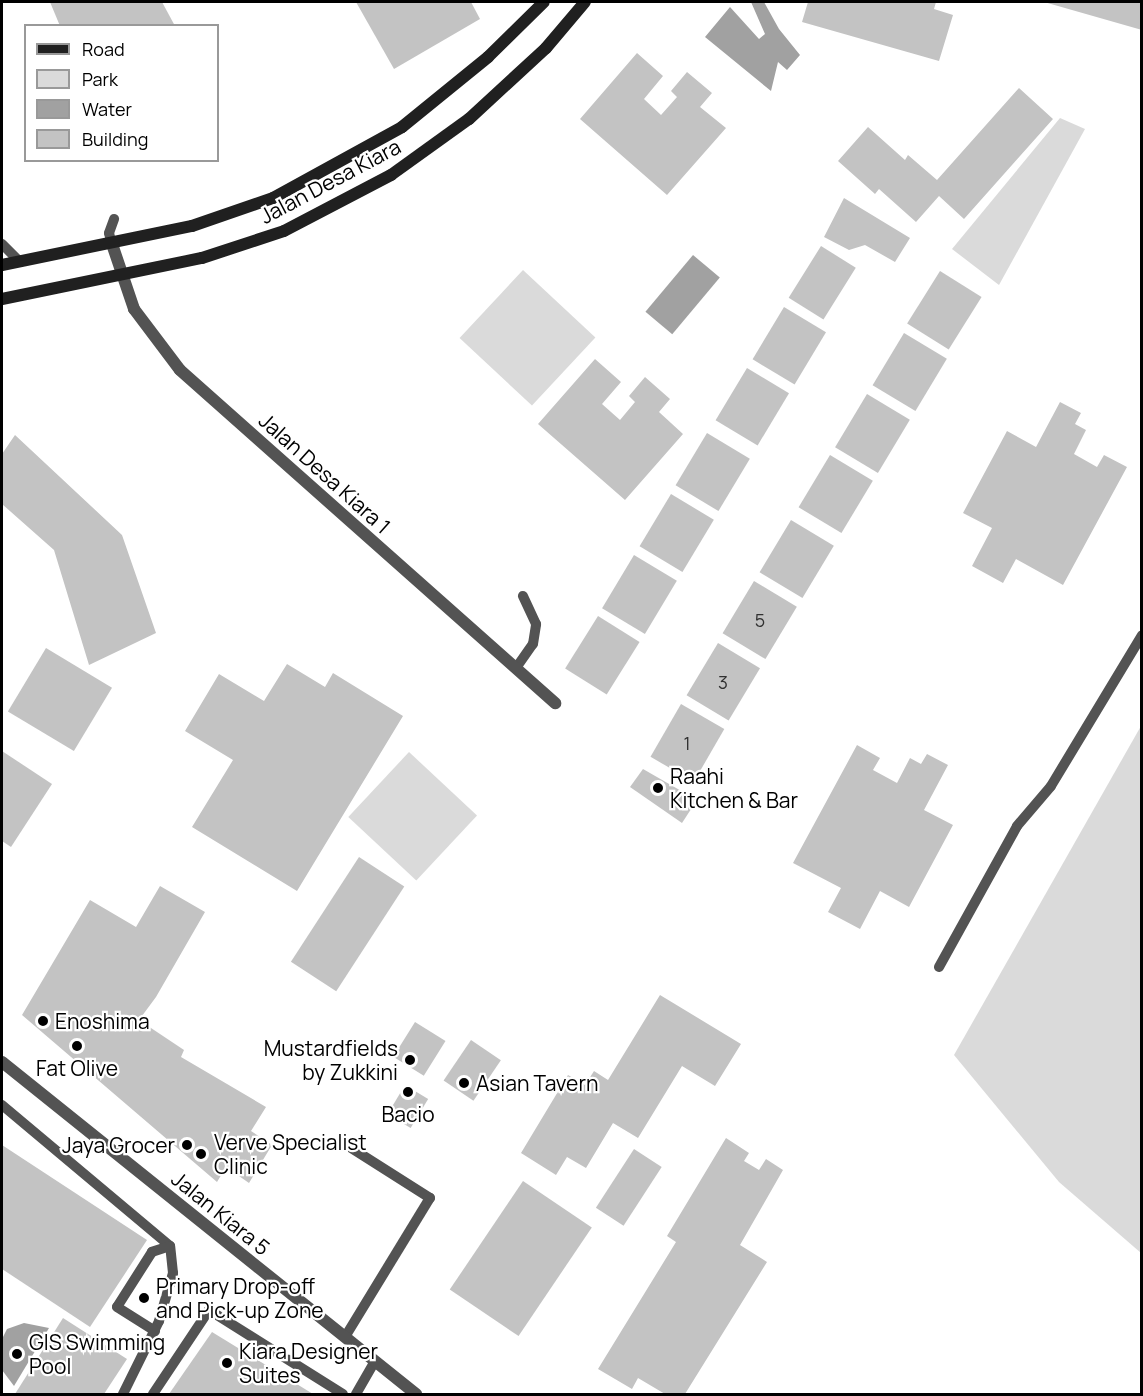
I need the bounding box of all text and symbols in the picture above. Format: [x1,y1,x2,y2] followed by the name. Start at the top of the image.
[24,24,219,162] legend
[82,37,125,61] text: Road
[82,67,118,91] text: Park
[82,97,132,121] text: Water
[82,127,148,151] text: Building
[255,133,405,229] street label: Jalan Desa Kiara
[254,407,396,539] street label: Jalan Desa Kiara 1
[755,609,765,631] house number: 5
[718,671,728,693] house number: 3
[683,732,691,754] house number: 1
[670,763,798,813] place label: Raahi Kitchen & Bar
[651,781,665,795] marker: Raahi Kitchen & Bar
[55,1008,150,1034] place label: Enoshima
[36,1014,50,1028] marker: Enoshima
[264,1035,398,1085] place label: Mustardfields by Zukkini
[70,1039,84,1053] marker: Fat Olive
[403,1053,417,1067] marker: Mustardfields by Zukkini
[36,1055,118,1081] place label: Fat Olive
[476,1070,598,1096] place label: Asian Tavern
[457,1076,471,1090] marker: Asian Tavern
[401,1085,415,1099] marker: Bacio
[381,1101,435,1127] place label: Bacio
[214,1129,367,1179] place label: Verve Specialist Clinic
[62,1132,175,1158] place label: Jaya Grocer
[180,1138,194,1152] marker: Jaya Grocer
[192,1145,210,1163] marker: Verve Specialist Clinic
[167,1166,275,1260] street label: Jalan Kiara 5
[156,1273,324,1323] place label: Primary Drop-off and Pick-up Zone
[137,1291,151,1305] marker: Primary Drop-off and Pick-up Zone
[29,1329,165,1379] place label: GIS Swimming Pool
[239,1338,378,1388] place label: Kiara Designer Suites
[10,1347,24,1361] marker: GIS Swimming Pool
[220,1356,234,1370] marker: Kiara Designer Suites

